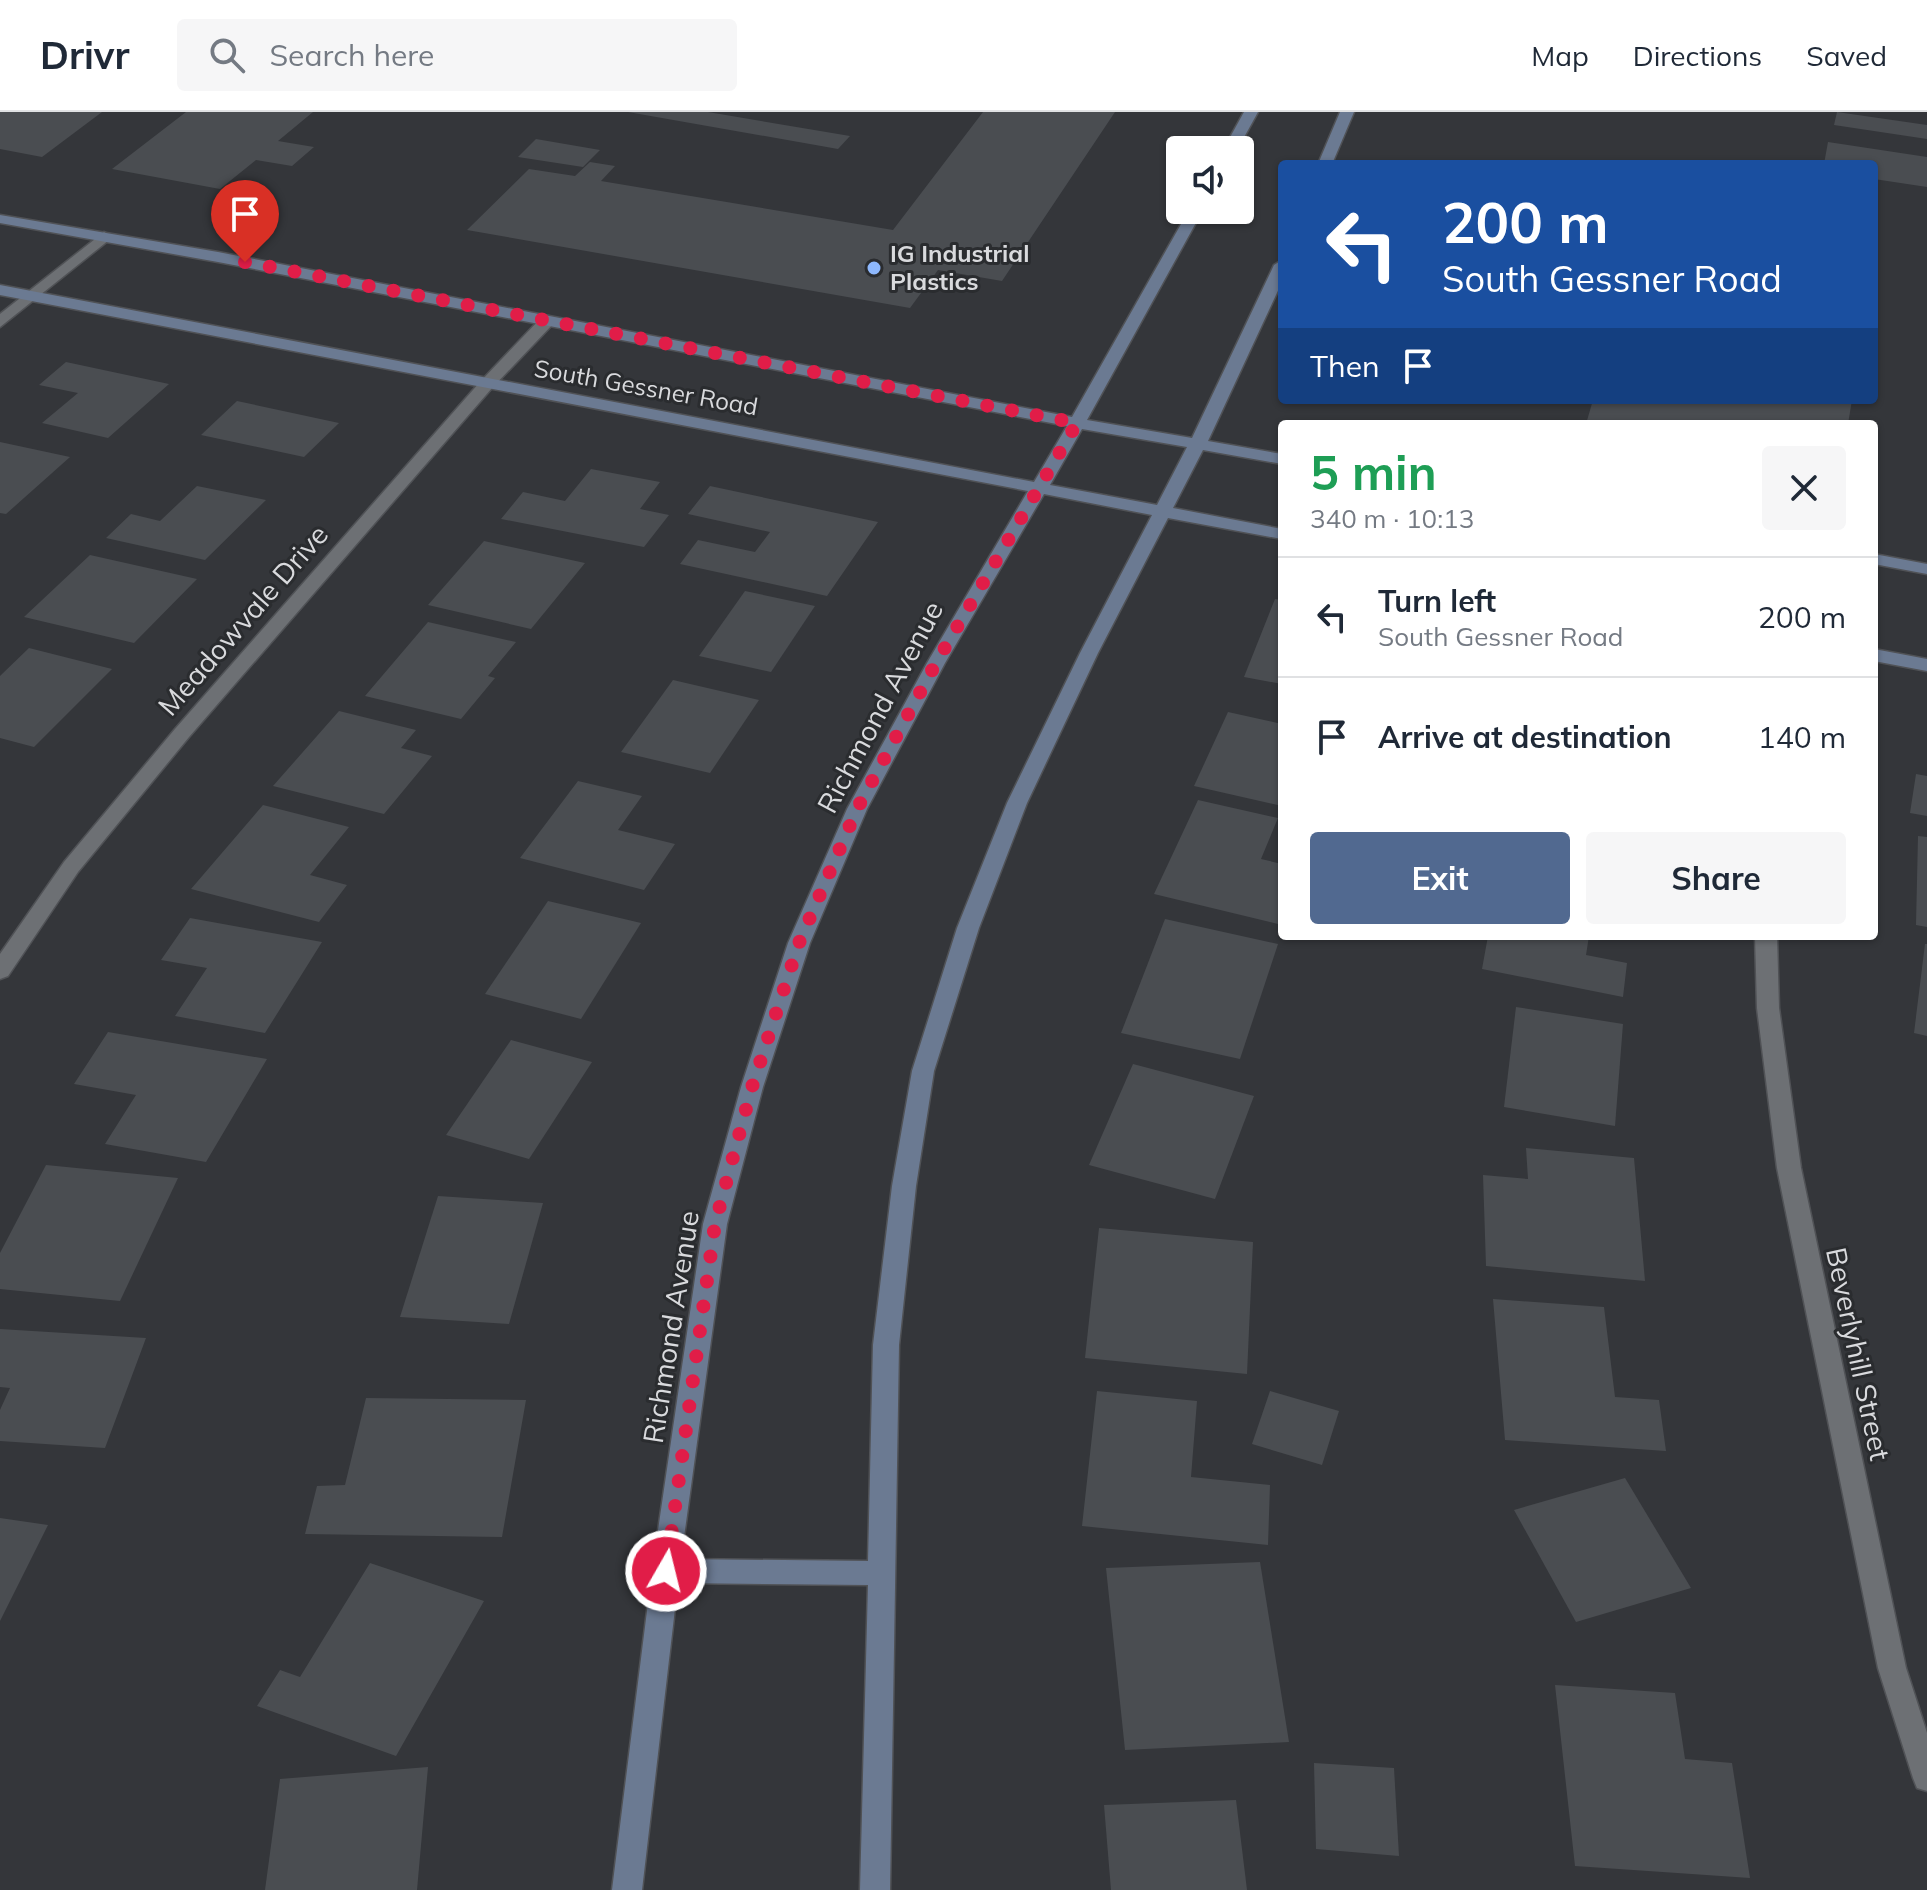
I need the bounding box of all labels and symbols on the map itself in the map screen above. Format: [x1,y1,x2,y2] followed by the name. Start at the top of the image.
[211,180,279,262] pin
[890,238,1029,296] place label: IG Industrial Plastics
[865,259,883,277] marker: IG Industrial Plastics
[532,353,760,421] street label: South Gessner Road
[150,517,335,722] street label: Meadowvale Drive
[809,595,950,819] street label: Richmond Avenue
[635,1208,706,1446] street label: Richmond Avenue
[1819,1244,1898,1464] street label: Beverlyhill Street
[624,1529,708,1613] position arrow

